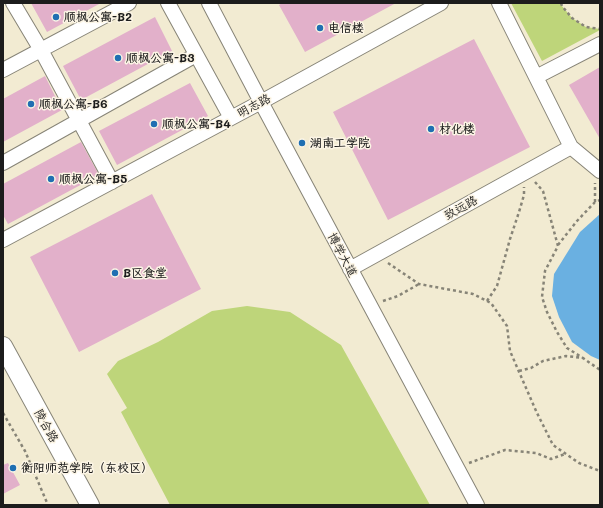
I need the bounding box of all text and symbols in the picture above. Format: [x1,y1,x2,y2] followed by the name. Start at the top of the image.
[64,10,132,24] place label: 顺枫公寓-B2
[51,12,61,22] marker: 顺枫公寓-B2
[328,21,364,35] place label: 电信楼
[315,23,325,33] marker: 电信楼
[126,51,194,65] place label: 顺枫公寓-B3
[113,53,123,63] marker: 顺枫公寓-B3
[235,91,273,121] street label: 明志路
[39,97,107,111] place label: 顺枫公寓-B6
[26,99,36,109] marker: 顺枫公寓-B6
[162,117,231,131] place label: 顺枫公寓-B4
[149,119,159,129] marker: 顺枫公寓-B4
[439,122,475,136] place label: 材化楼
[426,124,436,134] marker: 材化楼
[310,136,370,150] place label: 湖南工学院
[297,138,307,148] marker: 湖南工学院
[59,172,127,186] place label: 顺枫公寓-B5
[46,174,56,184] marker: 顺枫公寓-B5
[442,193,480,223] street label: 致远路
[324,230,360,280] street label: 博学大道
[123,266,167,280] place label: B区食堂
[110,268,120,278] marker: B区食堂
[31,407,61,445] street label: 陵合路
[21,461,153,475] place label: 衡阳师范学院（东校区）
[8,463,18,473] marker: 衡阳师范学院（东校区）

